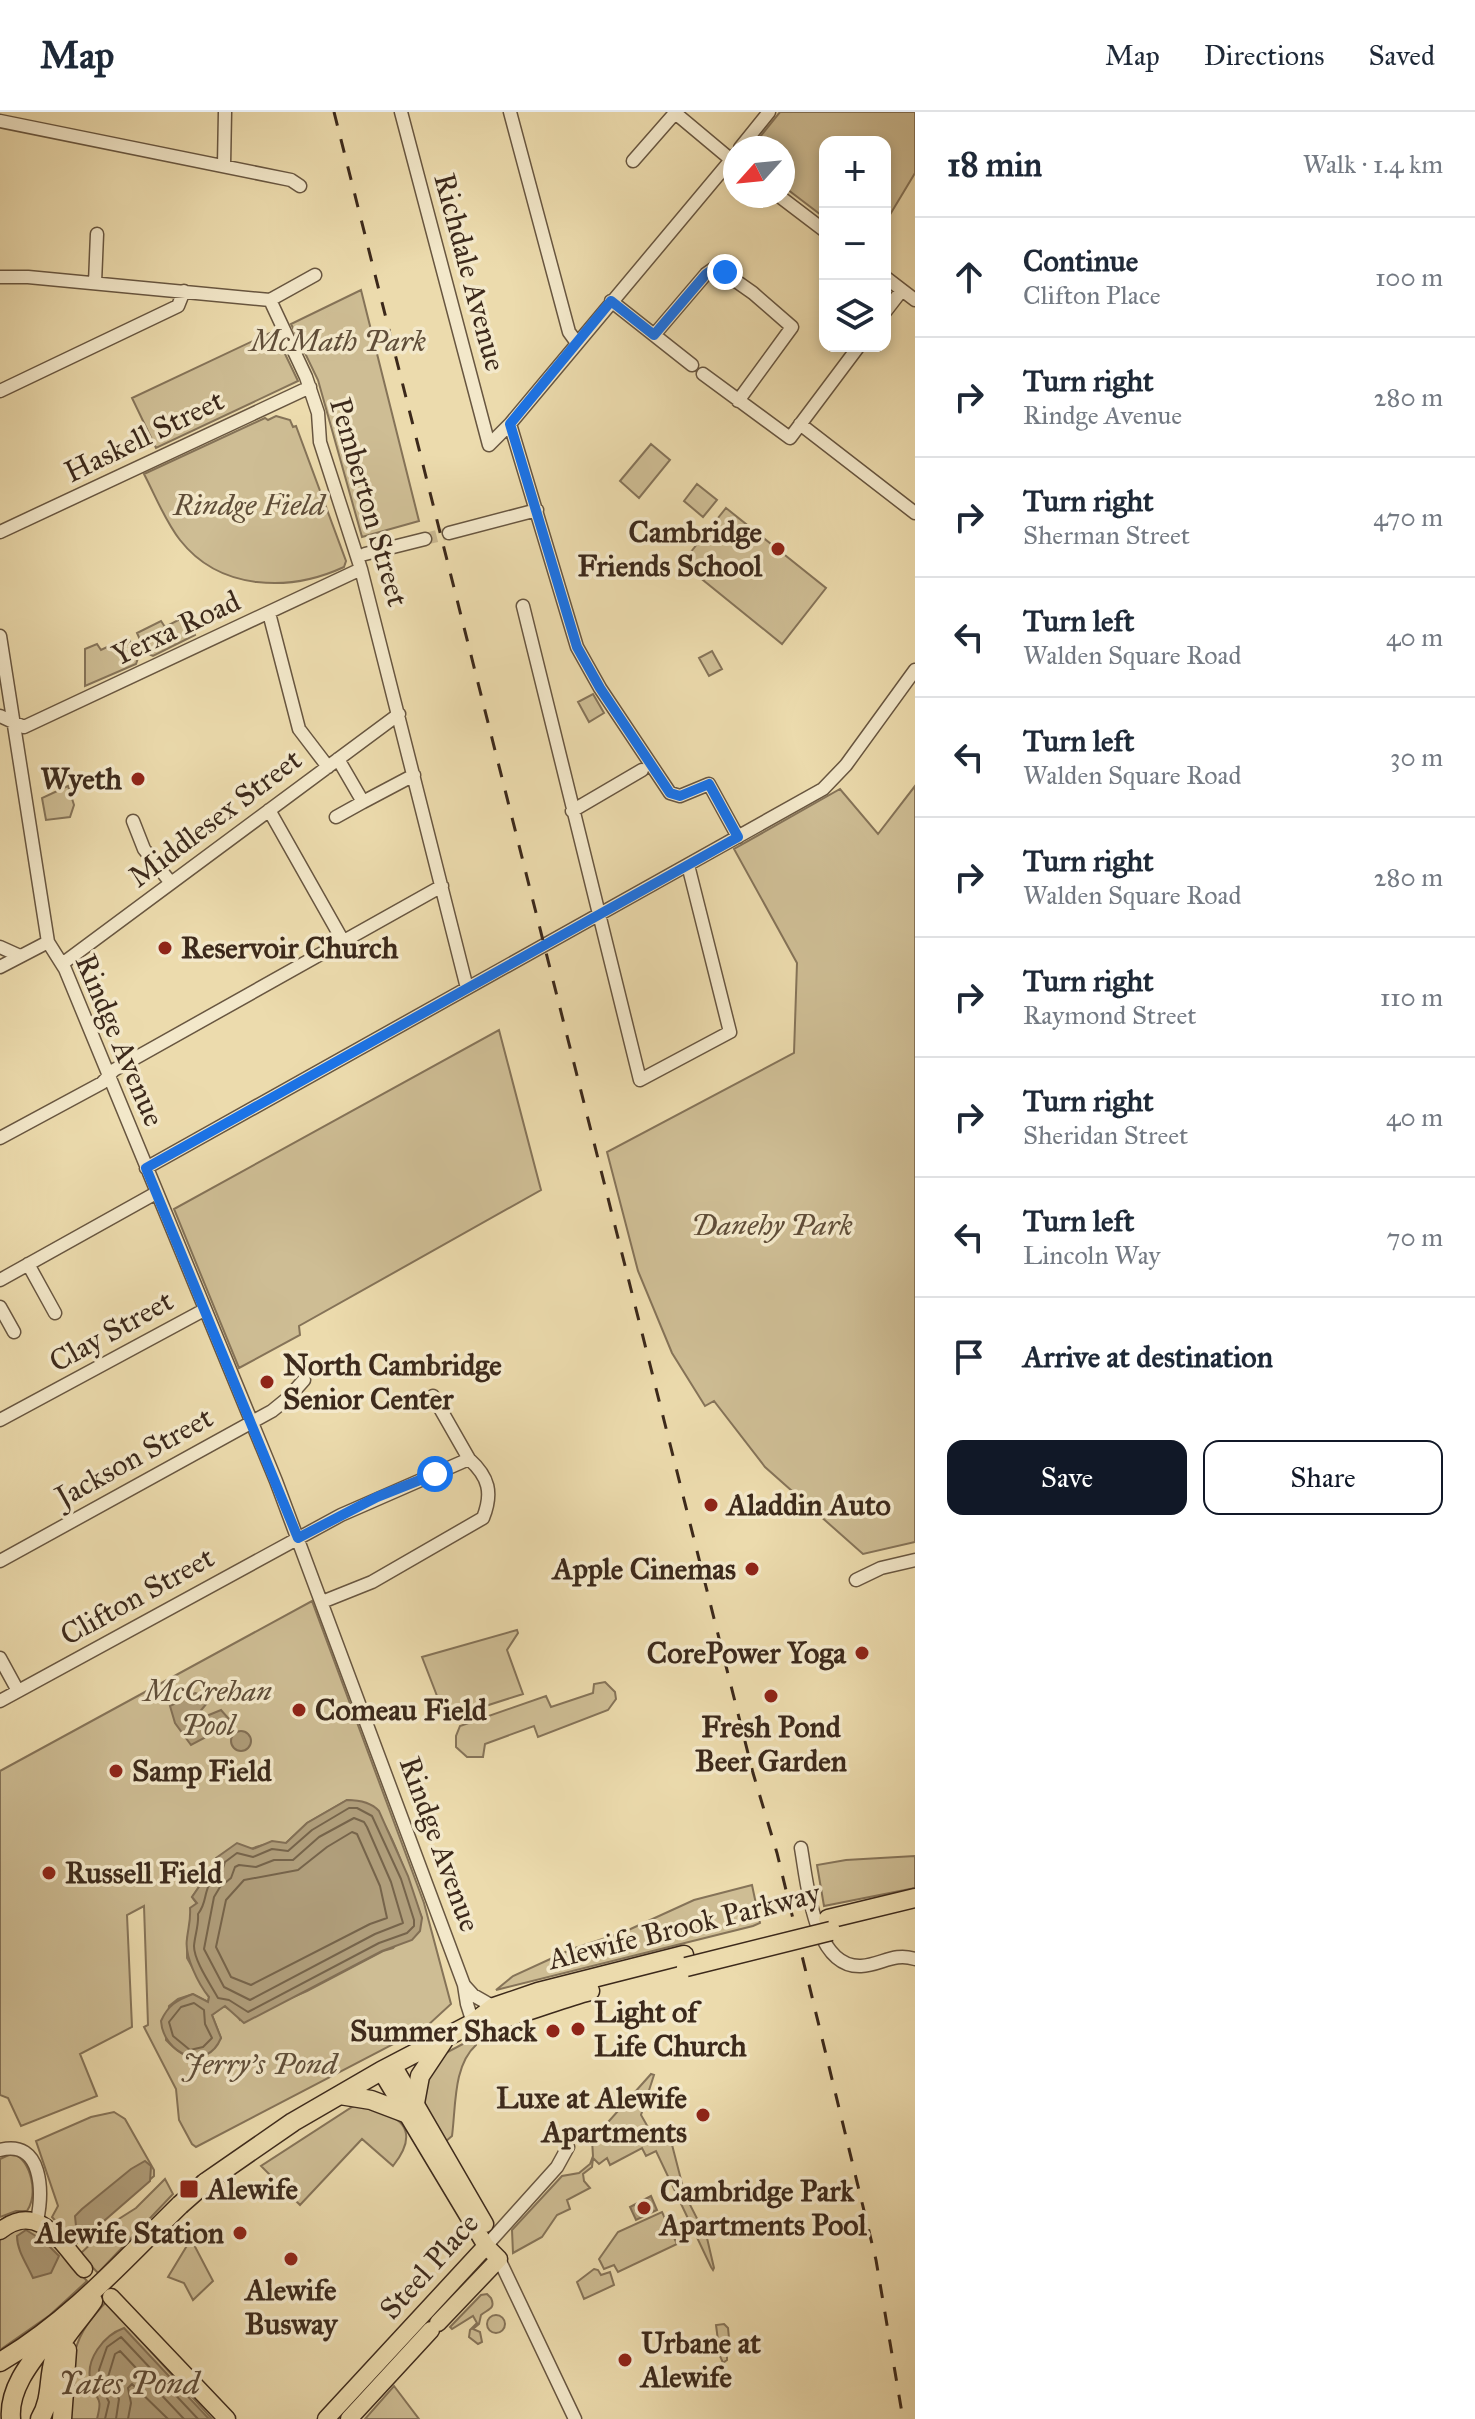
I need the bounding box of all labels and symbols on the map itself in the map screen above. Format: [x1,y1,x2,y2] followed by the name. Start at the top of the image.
[723,136,795,208] north arrow
[426,169,514,375] street label: Richdale Avenue
[707,254,743,290] route end
[247,323,426,359] park label: McMath Park
[58,382,230,490] street label: Haskell Street
[322,393,416,611] street label: Pemberton Street
[172,487,327,523] park label: Rindge Field
[577,514,763,584] place label: Cambridge Friends School
[769,540,787,558] marker: Cambridge Friends School
[106,583,246,673] street label: Yerxa Road
[121,741,309,895] street label: Middlesex Street
[40,761,122,797] place label: Wyeth
[129,770,147,788] marker: Wyeth
[181,930,399,966] place label: Reservoir Church
[156,939,174,957] marker: Reservoir Church
[68,948,172,1132] street label: Rindge Avenue
[691,1207,853,1243] park label: Danehy Park
[43,1282,179,1380] street label: Clay Street
[283,1347,502,1417] place label: North Cambridge Senior Center
[258,1373,276,1391] marker: North Cambridge Senior Center
[46,1399,219,1516] street label: Jackson Street
[417,1456,453,1492] route start
[725,1487,891,1523] place label: Aladdin Auto
[702,1496,720,1514] marker: Aladdin Auto
[54,1539,220,1653] street label: Clifton Street
[551,1551,736,1587] place label: Apple Cinemas
[743,1560,761,1578] marker: Apple Cinemas
[647,1635,847,1671] place label: CorePower Yoga
[853,1644,871,1662] marker: CorePower Yoga
[141,1673,272,1743] park label: McCrehan Pool
[762,1687,780,1705] marker: Fresh Pond Beer Garden
[315,1692,488,1728] place label: Comeau Field
[290,1701,308,1719] marker: Comeau Field
[695,1709,848,1779] place label: Fresh Pond Beer Garden
[392,1752,488,1936] street label: Rindge Avenue
[132,1753,273,1789] place label: Samp Field
[107,1762,125,1780] marker: Samp Field
[65,1855,223,1891] place label: Russell Field
[40,1864,58,1882] marker: Russell Field
[542,1875,825,1978] street label: Alewife Brook Parkway
[594,1994,747,2064] place label: Light of Life Church
[350,2013,538,2049] place label: Summer Shack
[569,2020,587,2038] marker: Light of Life Church
[544,2022,562,2040] marker: Summer Shack
[181,2046,340,2082] park label: Jerry's Pond
[496,2080,688,2150] place label: Luxe at Alewife Apartments
[694,2106,712,2124] marker: Luxe at Alewife Apartments
[205,2171,298,2207] place label: Alewife
[658,2173,868,2243] place label: Cambridge Park Apartments Pool
[178,2178,200,2200] marker: Alewife
[635,2199,653,2217] marker: Cambridge Park Apartments Pool
[372,2205,486,2327] street label: Steel Place
[34,2215,225,2251] place label: Alewife Station
[231,2224,249,2242] marker: Alewife Station
[282,2250,300,2268] marker: Alewife Busway
[244,2272,338,2342] place label: Alewife Busway
[639,2325,761,2395] place label: Urbane at Alewife
[616,2351,634,2369] marker: Urbane at Alewife
[58,2364,202,2403] water label: Yates Pond

